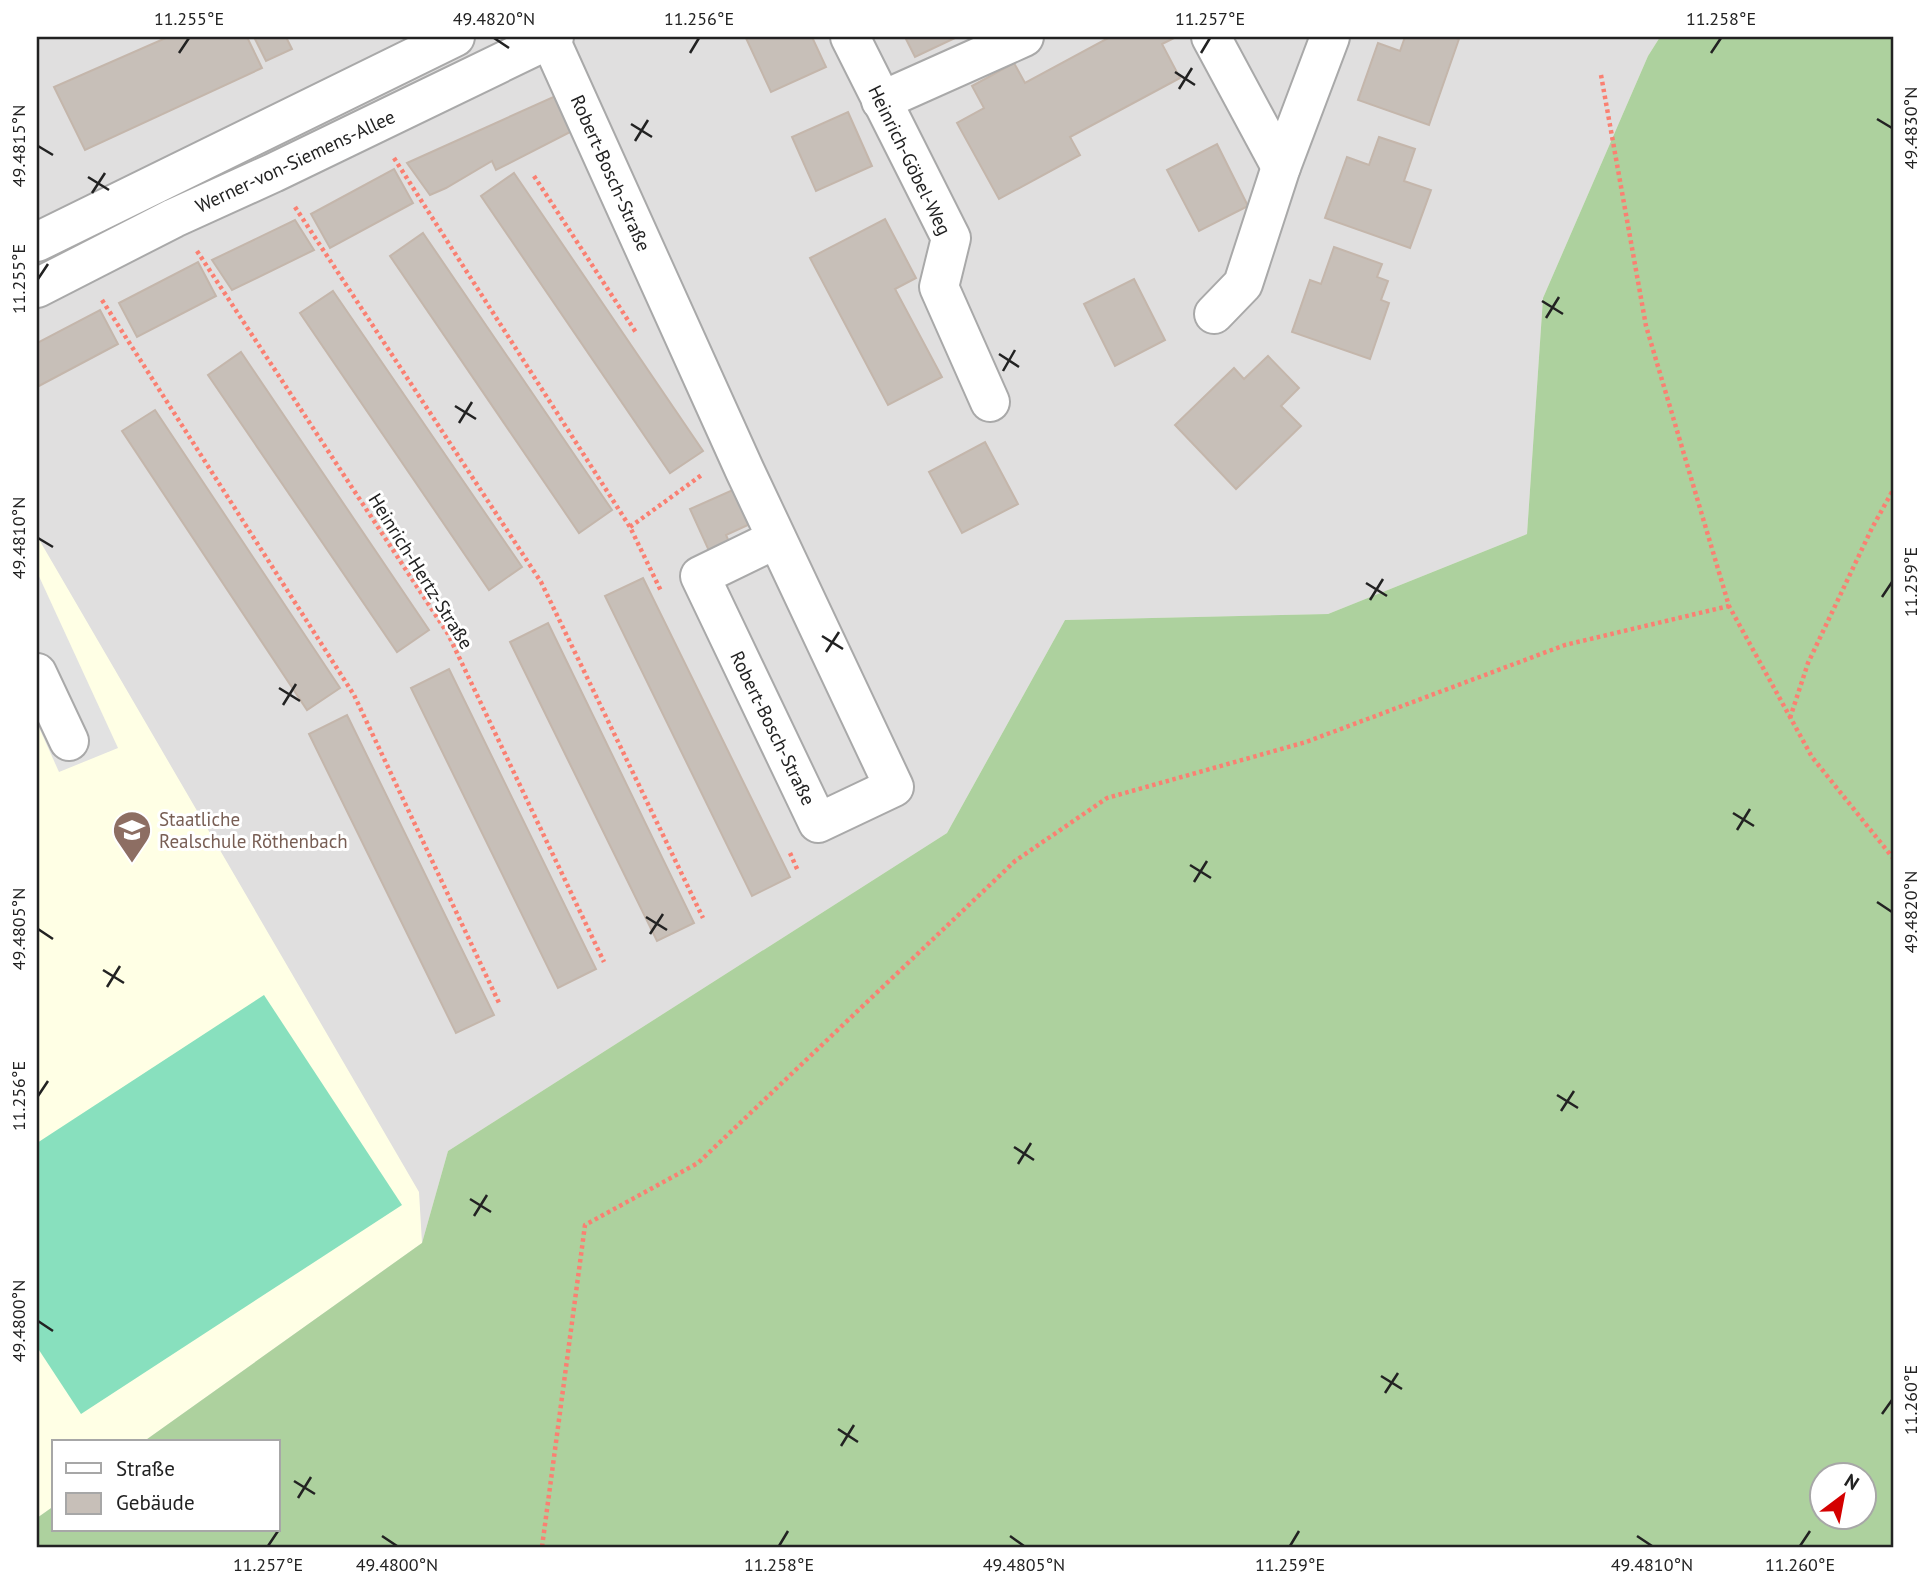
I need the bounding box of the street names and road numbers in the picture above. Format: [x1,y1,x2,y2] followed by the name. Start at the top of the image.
[863,81,957,239] street label: Heinrich-Göbel-Weg
[566,91,656,255] street label: Robert-Bosch-Straße
[191,104,399,218] street label: Werner-von-Siemens-Allee
[363,489,479,653] street label: Heinrich-Hertz-Straße
[725,647,821,809] street label: Robert-Bosch-Straße

